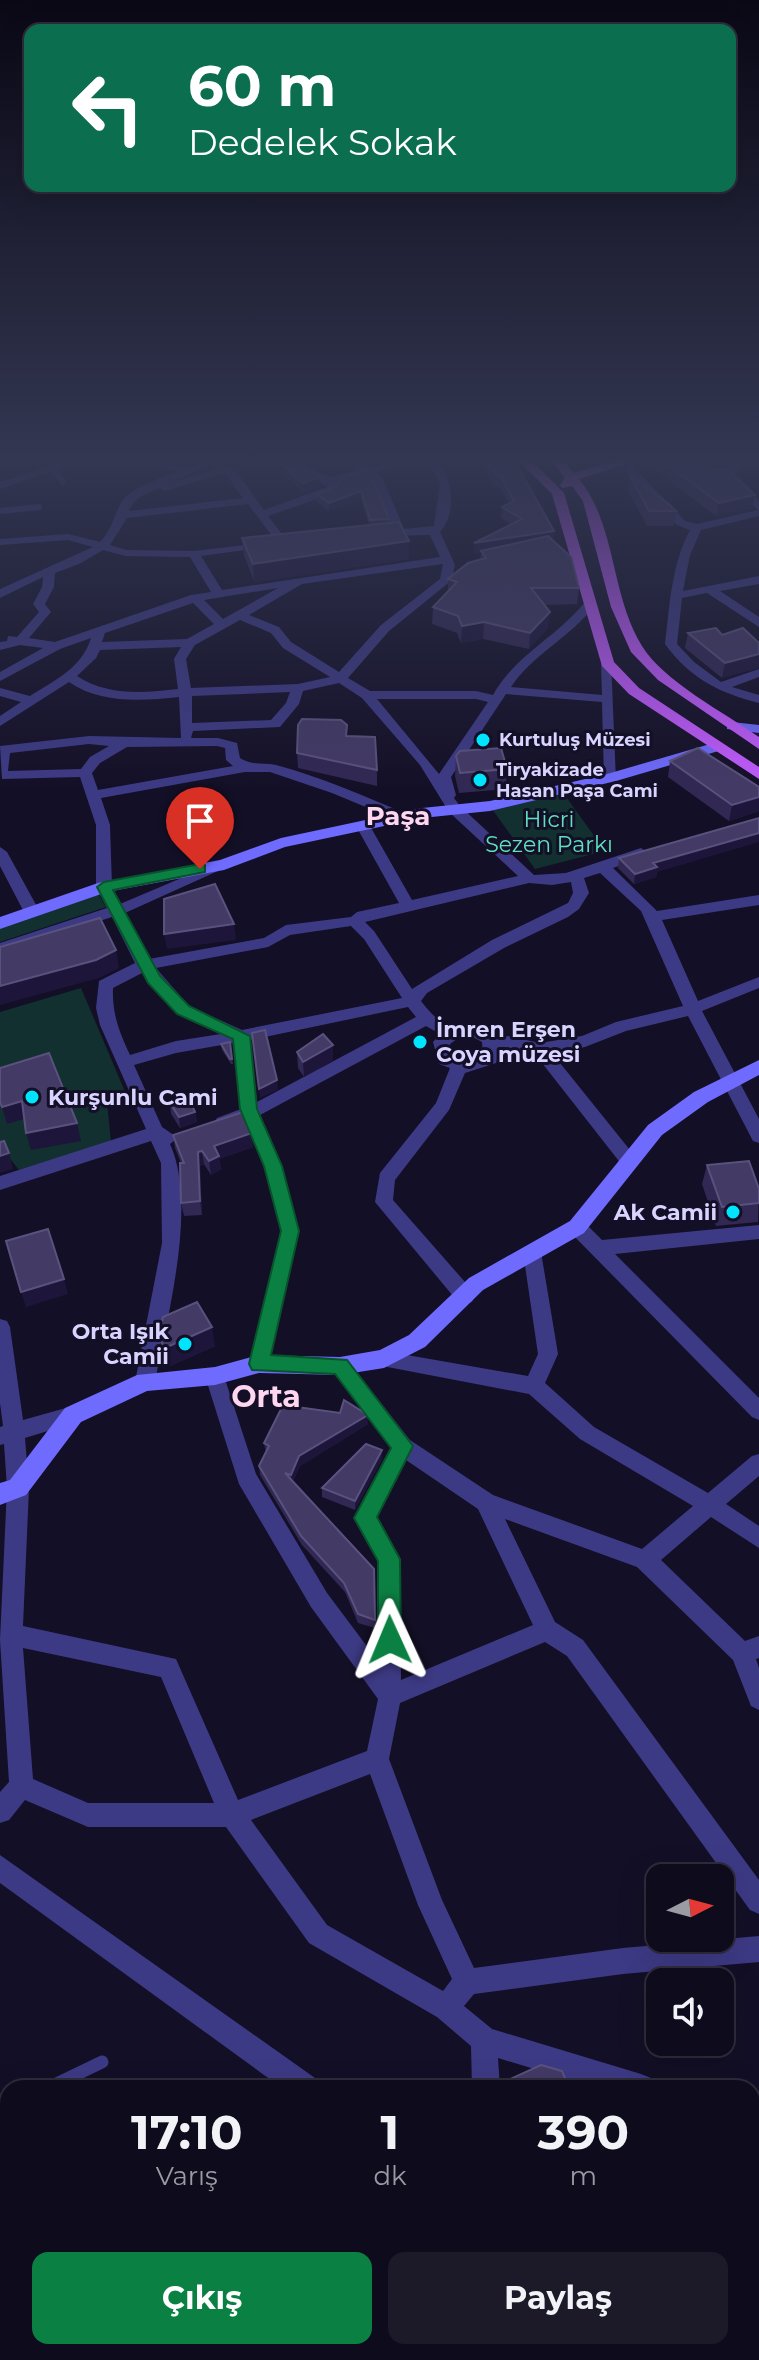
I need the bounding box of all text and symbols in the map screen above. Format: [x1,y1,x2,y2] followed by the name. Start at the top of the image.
[188,52,336,120] text: 60 m
[56,56,160,160] icon: left
[188,120,457,164] text: Dedelek Sokak
[499,729,651,751] place label: Kurtuluş Müzesi
[474,731,492,749] marker: Kurtuluş Müzesi
[496,759,658,802] place label: Tiryakizade Hasan Paşa Cami
[471,771,489,789] marker: Tiryakizade Hasan Paşa Cami
[166,787,234,869] pin
[178,799,222,843] icon: arrive
[366,800,430,832] district label: Paşa
[485,806,613,858] park label: Hicri Sezen Parkı
[436,1016,580,1068] place label: İmren Erşen Coya müzesi
[411,1033,429,1051] marker: İmren Erşen Coya müzesi
[48,1084,218,1111] place label: Kurşunlu Cami
[23,1088,41,1106] marker: Kurşunlu Cami
[613,1199,717,1226] place label: Ak Camii
[724,1203,742,1221] marker: Ak Camii
[72,1318,170,1370] place label: Orta Işık Camii
[176,1335,194,1353] marker: Orta Işık Camii
[231,1378,301,1415] district label: Orta
[348,1598,432,1682] position arrow
[646,1864,734,1952] north arrow
[646,1864,734,2056] map controls
[646,1968,734,2056] button: sound
[131,2103,243,2161] text: 17:10
[381,2103,399,2161] text: 1
[537,2103,629,2161] text: 390
[156,2160,218,2192] text: Varış
[373,2160,407,2192] text: dk
[569,2160,597,2192] text: m
[32,2252,372,2344] button: Çıkış
[388,2252,728,2344] button: Paylaş

